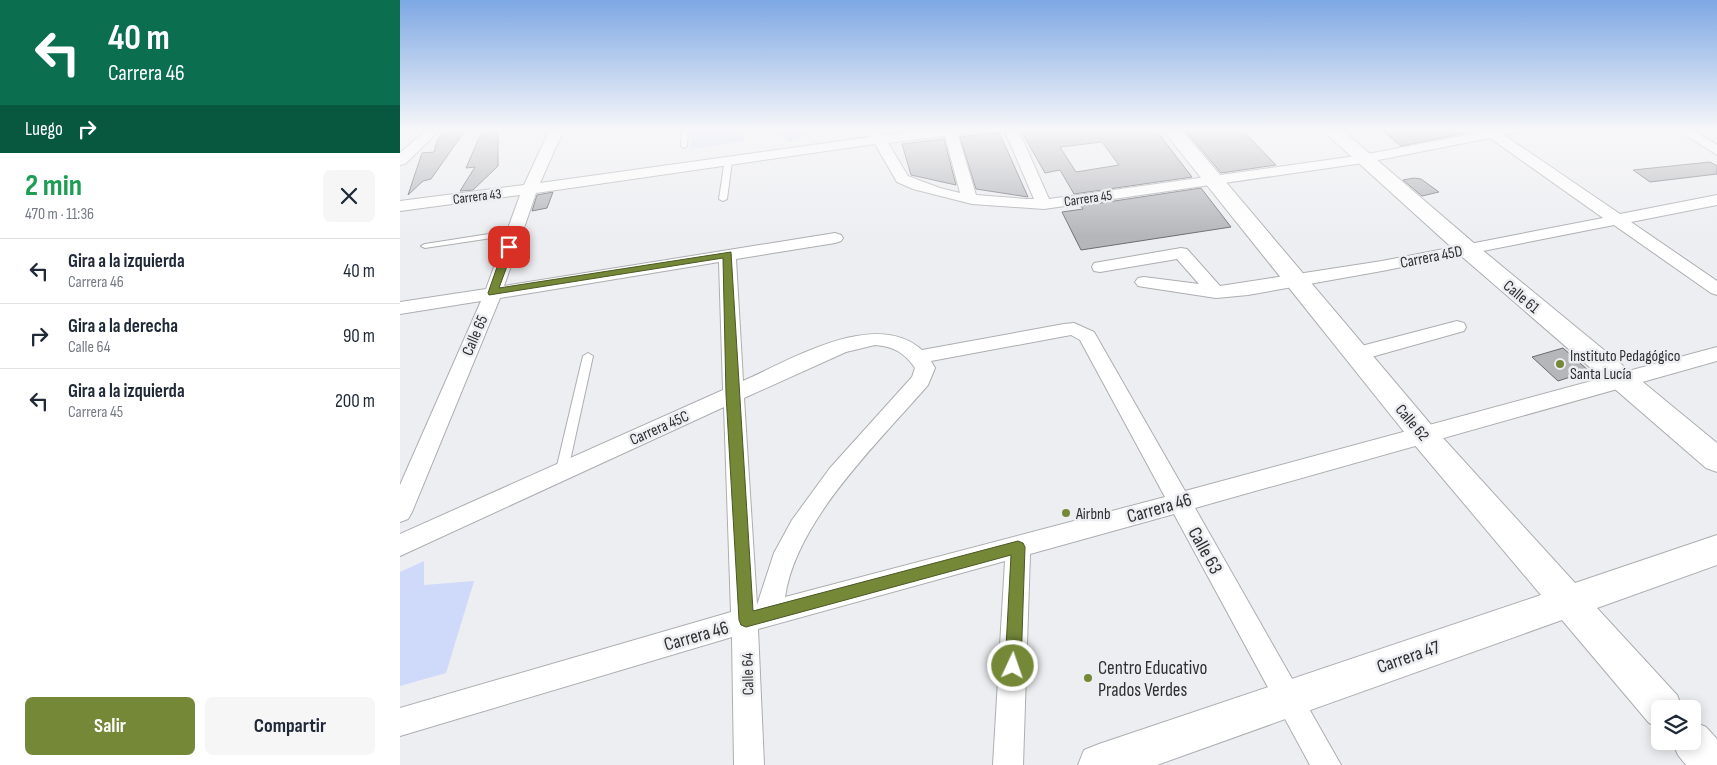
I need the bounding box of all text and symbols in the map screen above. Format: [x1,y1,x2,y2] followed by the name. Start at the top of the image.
[108,17,170,60] text: 40 m
[25,20,90,85] icon: left
[108,60,185,87] text: Carrera 46
[73,115,101,143] icon: right
[25,118,63,141] text: Luego
[25,168,82,204] text: 2 min
[323,170,375,222] button: close
[452,185,502,208] street label: Carrera 43
[1063,187,1114,210] street label: Carrera 45
[25,205,94,224] text: 470 m · 11:36
[488,226,530,268] pin
[495,233,523,261] icon: arrive
[1399,242,1464,273] street label: Carrera 45D
[68,250,185,273] text: Gira a la izquierda
[25,257,53,285] icon: left
[343,260,375,283] text: 40 m
[68,273,124,292] text: Carrera 46
[1499,277,1543,318] street label: Calle 61
[458,313,492,359] street label: Calle 65
[68,315,178,338] text: Gira a la derecha
[25,322,53,350] icon: right
[343,325,375,348] text: 90 m
[68,338,111,357] text: Calle 64
[1570,347,1680,384] place label: Instituto Pedagógico Santa Lucía
[1554,358,1566,370] marker: Instituto Pedagógico Santa Lucía
[68,380,185,403] text: Gira a la izquierda
[25,387,53,415] icon: left
[335,390,375,413] text: 200 m
[1391,401,1433,445] street label: Calle 62
[68,403,123,422] text: Carrera 45
[627,407,692,450] street label: Carrera 45C
[1124,488,1194,529] street label: Carrera 46
[1075,505,1111,524] place label: Airbnb
[1060,507,1072,519] marker: Airbnb
[1182,523,1227,578] street label: Calle 63
[661,616,731,657] street label: Carrera 46
[1374,636,1444,679] street label: Carrera 47
[986,639,1038,691] position arrow
[739,652,758,695] street label: Calle 64
[1098,657,1207,702] place label: Centro Educativo Prados Verdes
[1082,672,1094,684] marker: Centro Educativo Prados Verdes
[25,697,195,755] button: Salir
[205,697,375,755] button: Compartir
[1651,700,1701,750] map controls
[1651,700,1701,750] button: layers

